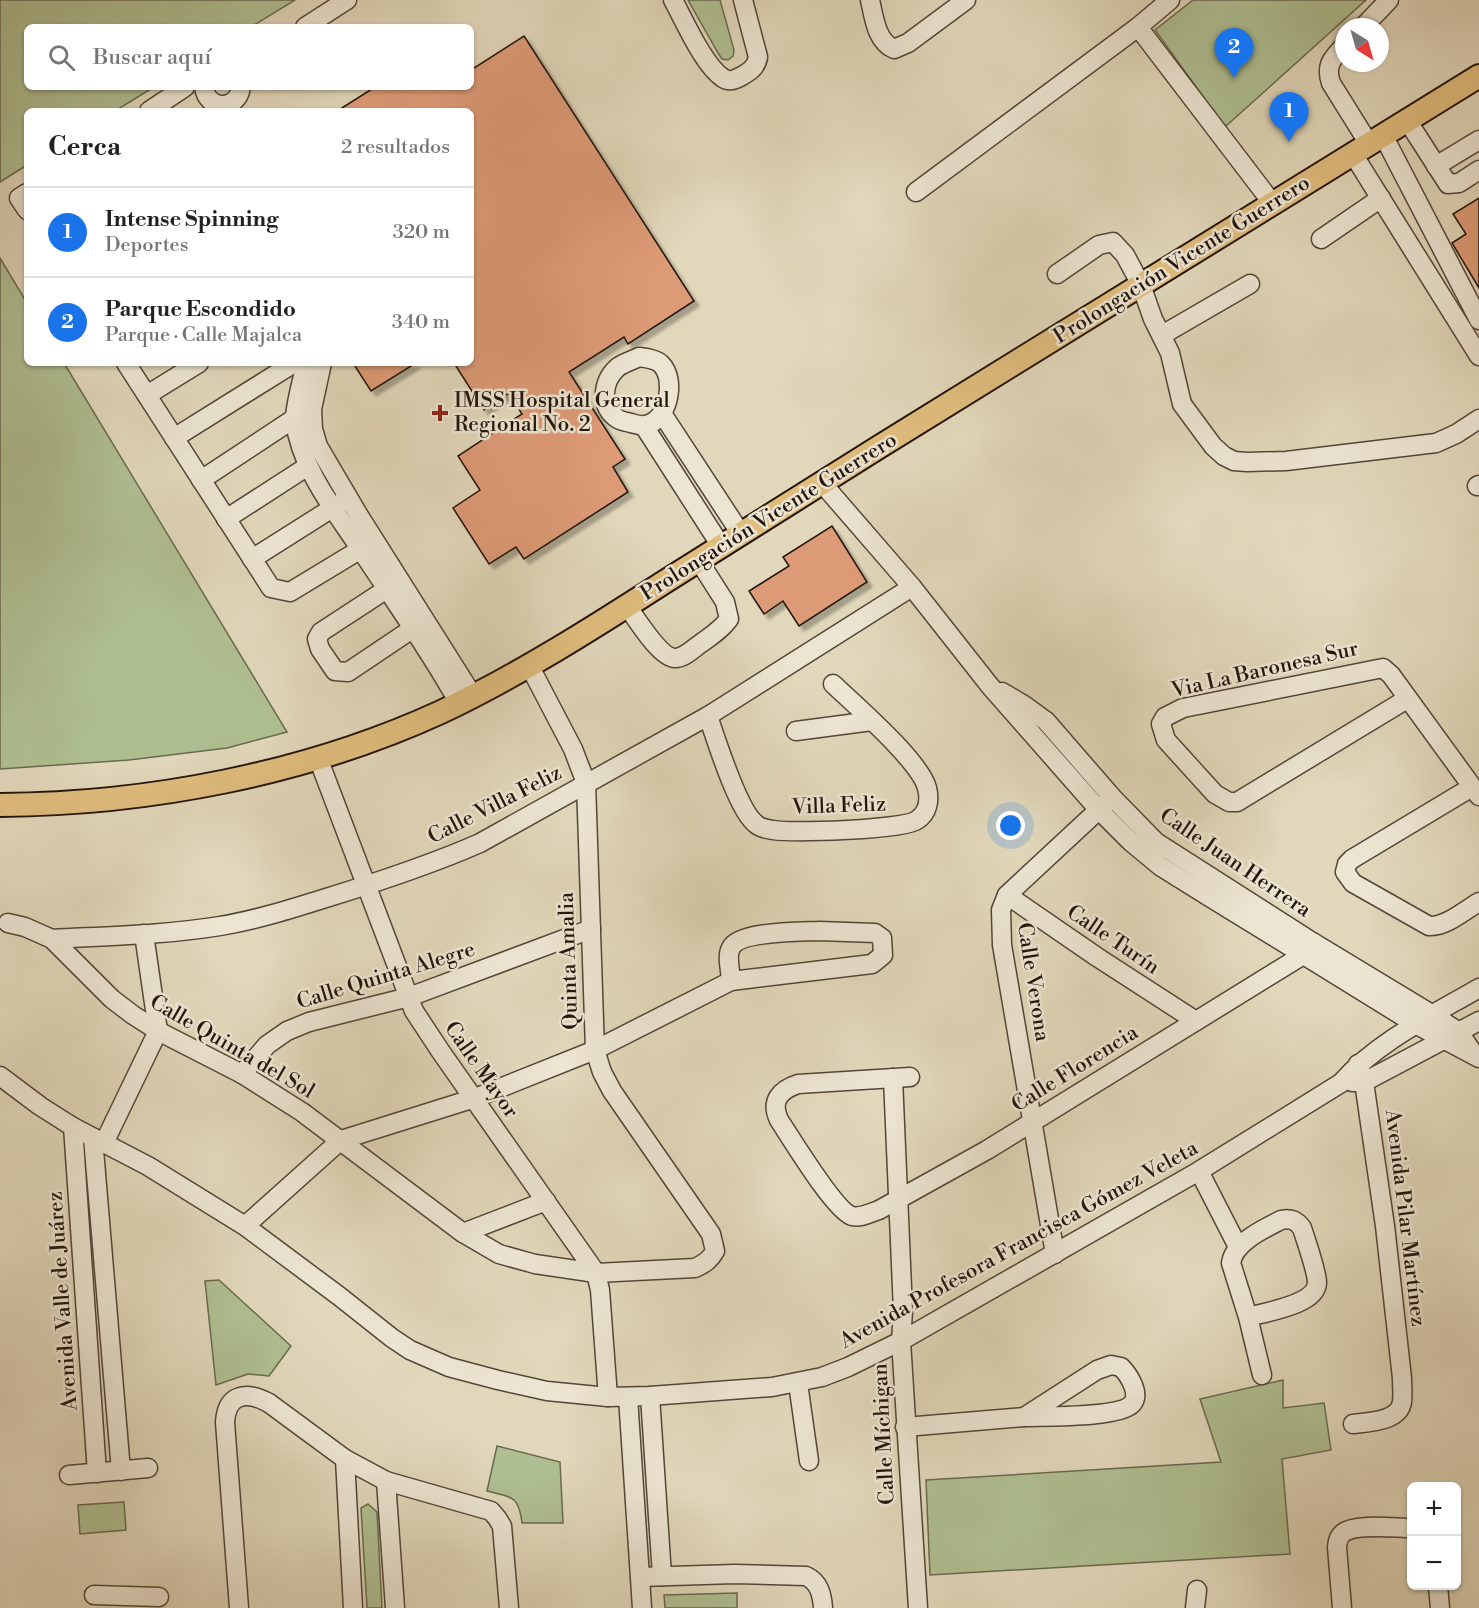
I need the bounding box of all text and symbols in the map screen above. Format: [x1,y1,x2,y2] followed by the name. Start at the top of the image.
[1335,18,1389,72] north arrow
[24,24,474,90] search box
[1214,28,1254,78] pin: 2
[45,41,78,74] icon: search
[93,44,211,71] text: Buscar aquí
[1270,92,1308,142] pin: 1
[48,131,121,163] text: Cerca
[341,135,450,160] text: 2 resultados
[1049,170,1315,350] street label: Prolongación Vicente Guerrero
[105,206,278,233] text: Intense Spinning
[63,220,72,245] text: 1
[393,220,450,245] text: 320 m
[105,233,188,258] text: Deportes
[105,296,296,323] text: Parque Escondido
[61,310,74,335] text: 2
[392,310,450,335] text: 340 m
[105,323,302,348] text: Parque · Calle Majalca
[454,388,670,438] place label: IMSS Hospital General Regional No. 2
[431,404,449,422] marker: IMSS Hospital General Regional No. 2
[636,427,902,607] street label: Prolongación Vicente Guerrero
[1168,636,1361,704] street label: Via La Baronesa Sur
[424,760,566,850] street label: Calle Villa Feliz
[790,791,887,821] street label: Villa Feliz
[1154,803,1316,923] street label: Calle Juan Herrera
[996,811,1025,840] your location
[554,891,584,1030] street label: Quinta Amalia
[1062,899,1165,981] street label: Calle Turín
[1011,921,1055,1044] street label: Calle Verona
[294,937,478,1015] street label: Calle Quinta Alegre
[145,989,319,1105] street label: Calle Quinta del Sol
[438,1017,524,1123] street label: Calle Mayor
[1007,1020,1143,1118] street label: Calle Florencia
[1379,1107,1431,1328] street label: Avenida Pilar Martínez
[834,1135,1203,1355] street label: Avenida Profesora Francisca Gómez Veleta
[42,1191,84,1412] street label: Avenida Valle de Juárez
[867,1362,901,1505] street label: Calle Míchigan
[1407,1482,1461,1590] map controls
[1407,1482,1461,1536] button: +
[1407,1536,1461,1590] button: −

